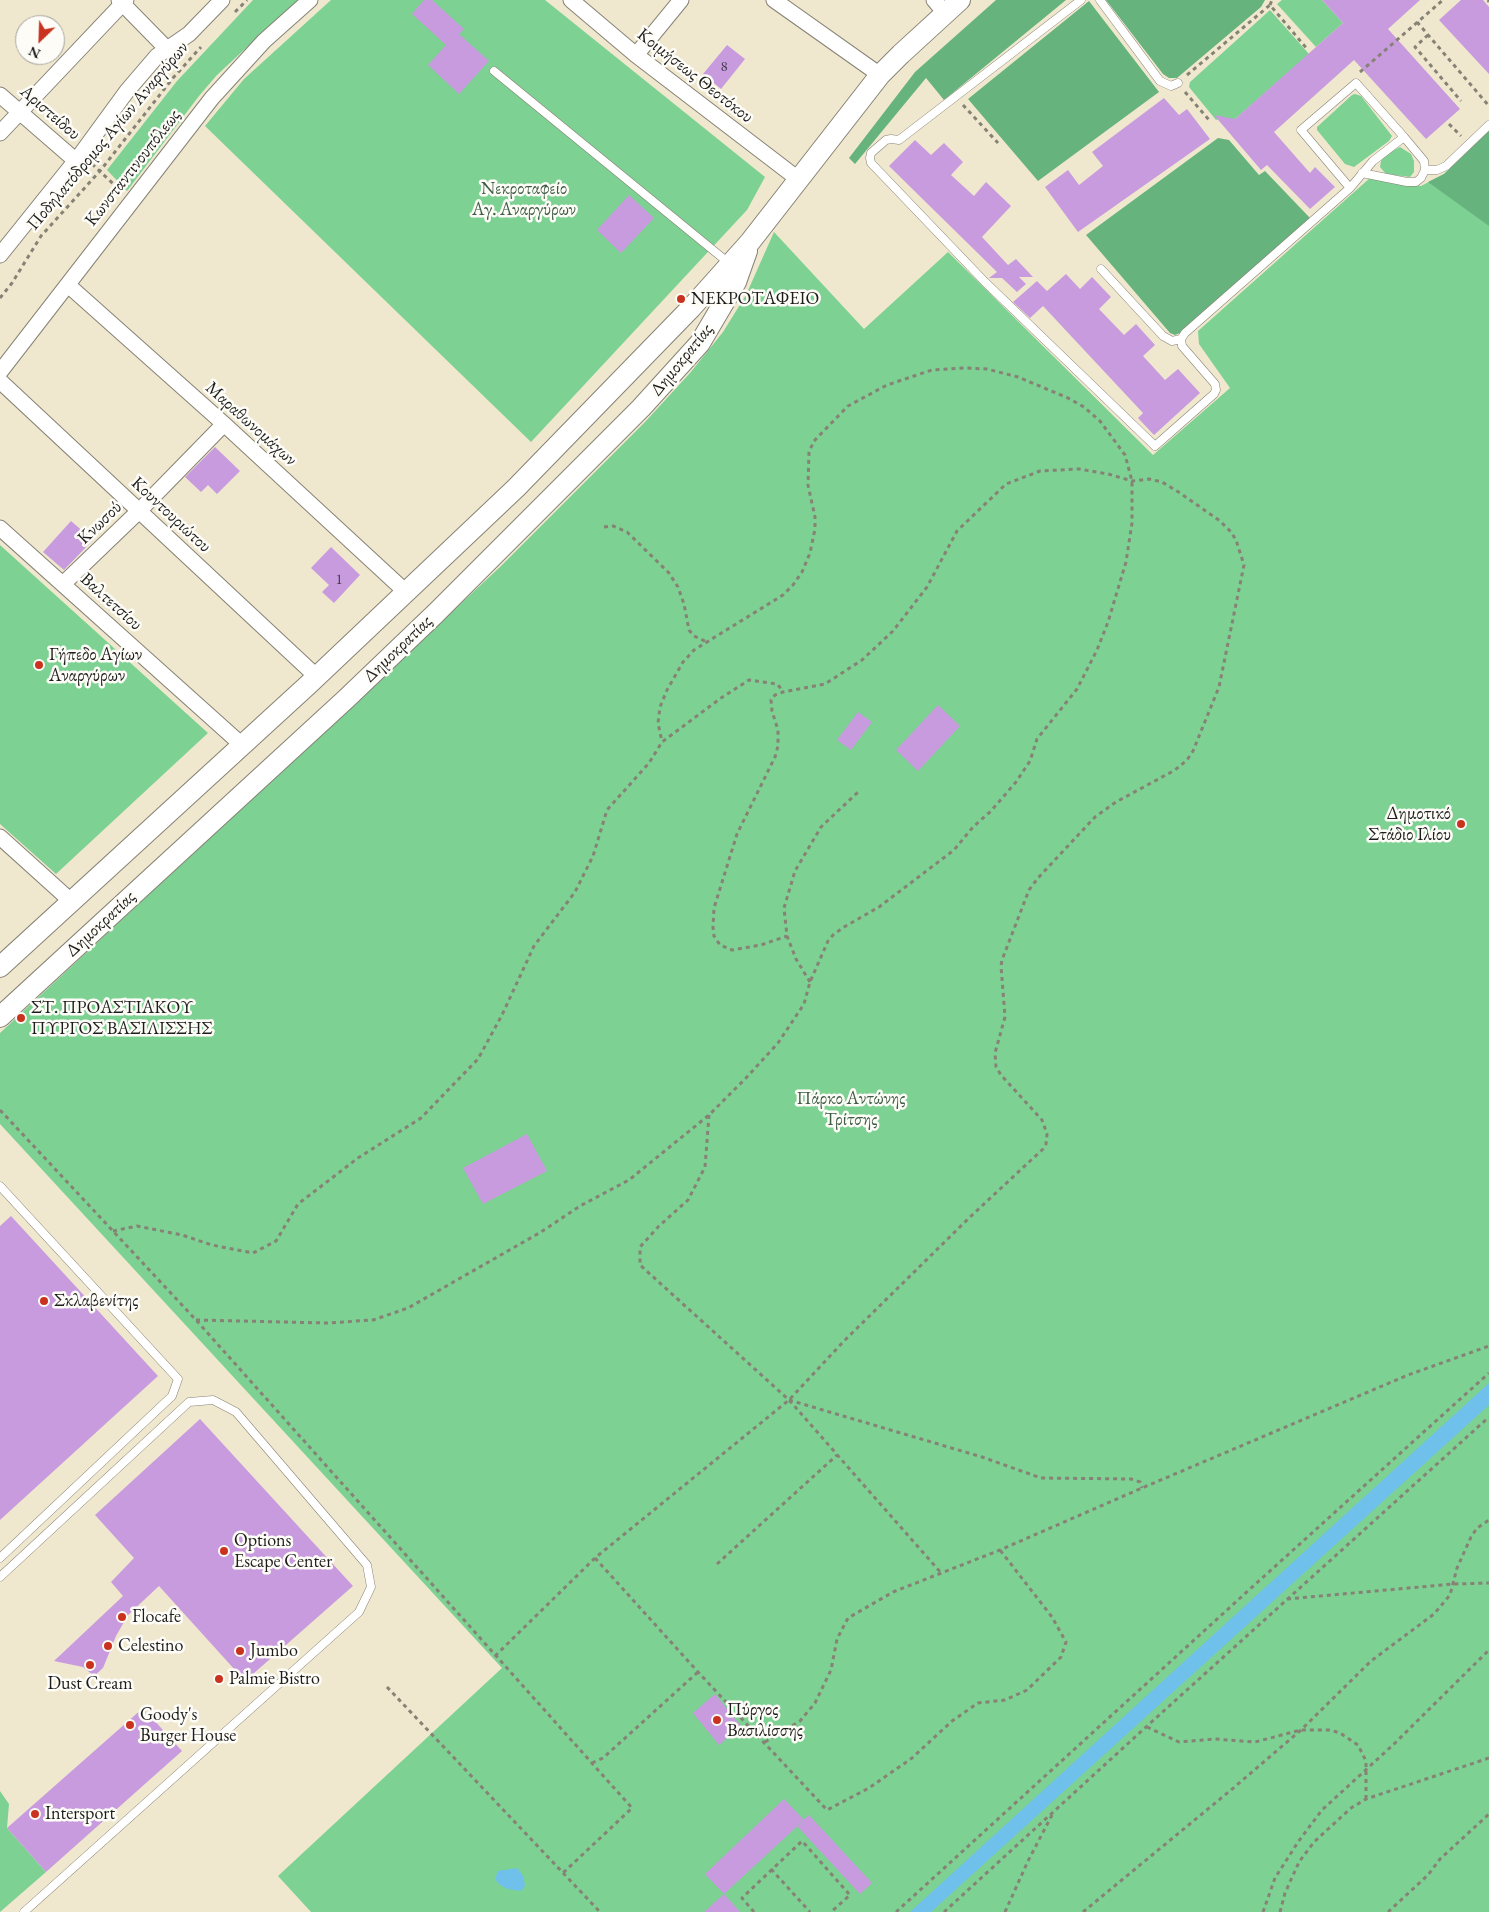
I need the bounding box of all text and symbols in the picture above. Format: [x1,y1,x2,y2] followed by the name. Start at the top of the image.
[15,15,65,65] north arrow
[633,24,757,128] street label: Κοιμήσεως Θεοτόκου
[23,37,193,235] street label: Ποδηλατόδρομος Αγίων Αναργύρων
[25,42,43,63] text: N
[720,58,728,76] house number: 8
[15,81,85,145] street label: Αριστείδου
[81,105,185,231] street label: Κωνσταντινουπόλεως
[472,178,576,220] park label: Νεκροταφείο Αγ. Αναργύρων
[691,288,819,310] place label: ΝΕΚΡΟΤΑΦΕΙΟ
[675,293,687,305] marker: ΝΕΚΡΟΤΑΦΕΙΟ
[646,319,718,401] street label: Δημοκρατίας
[201,377,301,471] street label: Μαραθωνομάχων
[127,473,215,557] street label: Κουντουριώτου
[73,497,127,549] street label: Κνωσού
[76,569,146,635] street label: Βαλτετσίου
[335,571,343,589] house number: 1
[359,611,437,687] street label: Δημοκρατίας
[49,644,142,686] place label: Γήπεδο Αγίων Αναργύρων
[33,659,45,671] marker: Γήπεδο Αγίων Αναργύρων
[1368,803,1451,846] place label: Δημοτικό Στάδιο Ιλίου
[1455,818,1467,830] marker: Δημοτικό Στάδιο Ιλίου
[62,886,140,962] street label: Δημοκρατίας
[31,997,212,1040] place label: ΣΤ. ΠΡΟΑΣΤΙΑΚΟΥ ΠΥΡΓΟΣ ΒΑΣΙΛΙΣΣΗΣ
[15,1012,27,1024] marker: ΣΤ. ΠΡΟΑΣΤΙΑΚΟΥ ΠΥΡΓΟΣ ΒΑΣΙΛΙΣΣΗΣ
[797,1088,905,1130] park label: Πάρκο Αντώνης Τρίτσης
[54,1290,138,1312] place label: Σκλαβενίτης
[38,1295,50,1307] marker: Σκλαβενίτης
[234,1530,332,1572] place label: Options Escape Center
[218,1545,230,1557] marker: Options Escape Center
[132,1606,181,1628] place label: Flocafe
[116,1611,128,1623] marker: Flocafe
[118,1635,183,1657] place label: Celestino
[102,1640,114,1652] marker: Celestino
[250,1640,298,1662] place label: Jumbo
[234,1645,246,1657] marker: Jumbo
[84,1659,96,1671] marker: Dust Cream
[229,1668,320,1690] place label: Palmie Bistro
[47,1673,133,1695] place label: Dust Cream
[213,1673,225,1685] marker: Palmie Bistro
[727,1699,803,1742] place label: Πύργος Βασιλίσσης
[140,1704,236,1746] place label: Goody's Burger House
[711,1714,723,1726] marker: Πύργος Βασιλίσσης
[124,1719,136,1731] marker: Goody's Burger House
[45,1803,115,1825] place label: Intersport
[29,1808,41,1820] marker: Intersport

